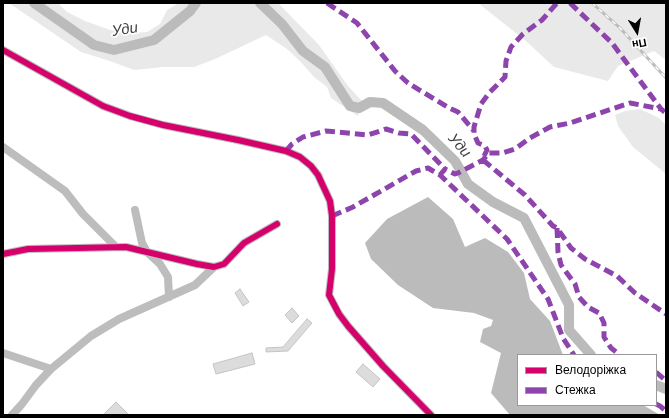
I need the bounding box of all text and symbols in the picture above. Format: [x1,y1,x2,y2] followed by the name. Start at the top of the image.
[617,12,657,52] north arrow
[111,19,139,41] water label: Уди
[631,36,648,52] text: Пн
[444,130,474,162] water label: Уди
[517,354,657,406] legend
[555,362,626,378] text: Велодоріжка
[555,382,596,398] text: Стежка

